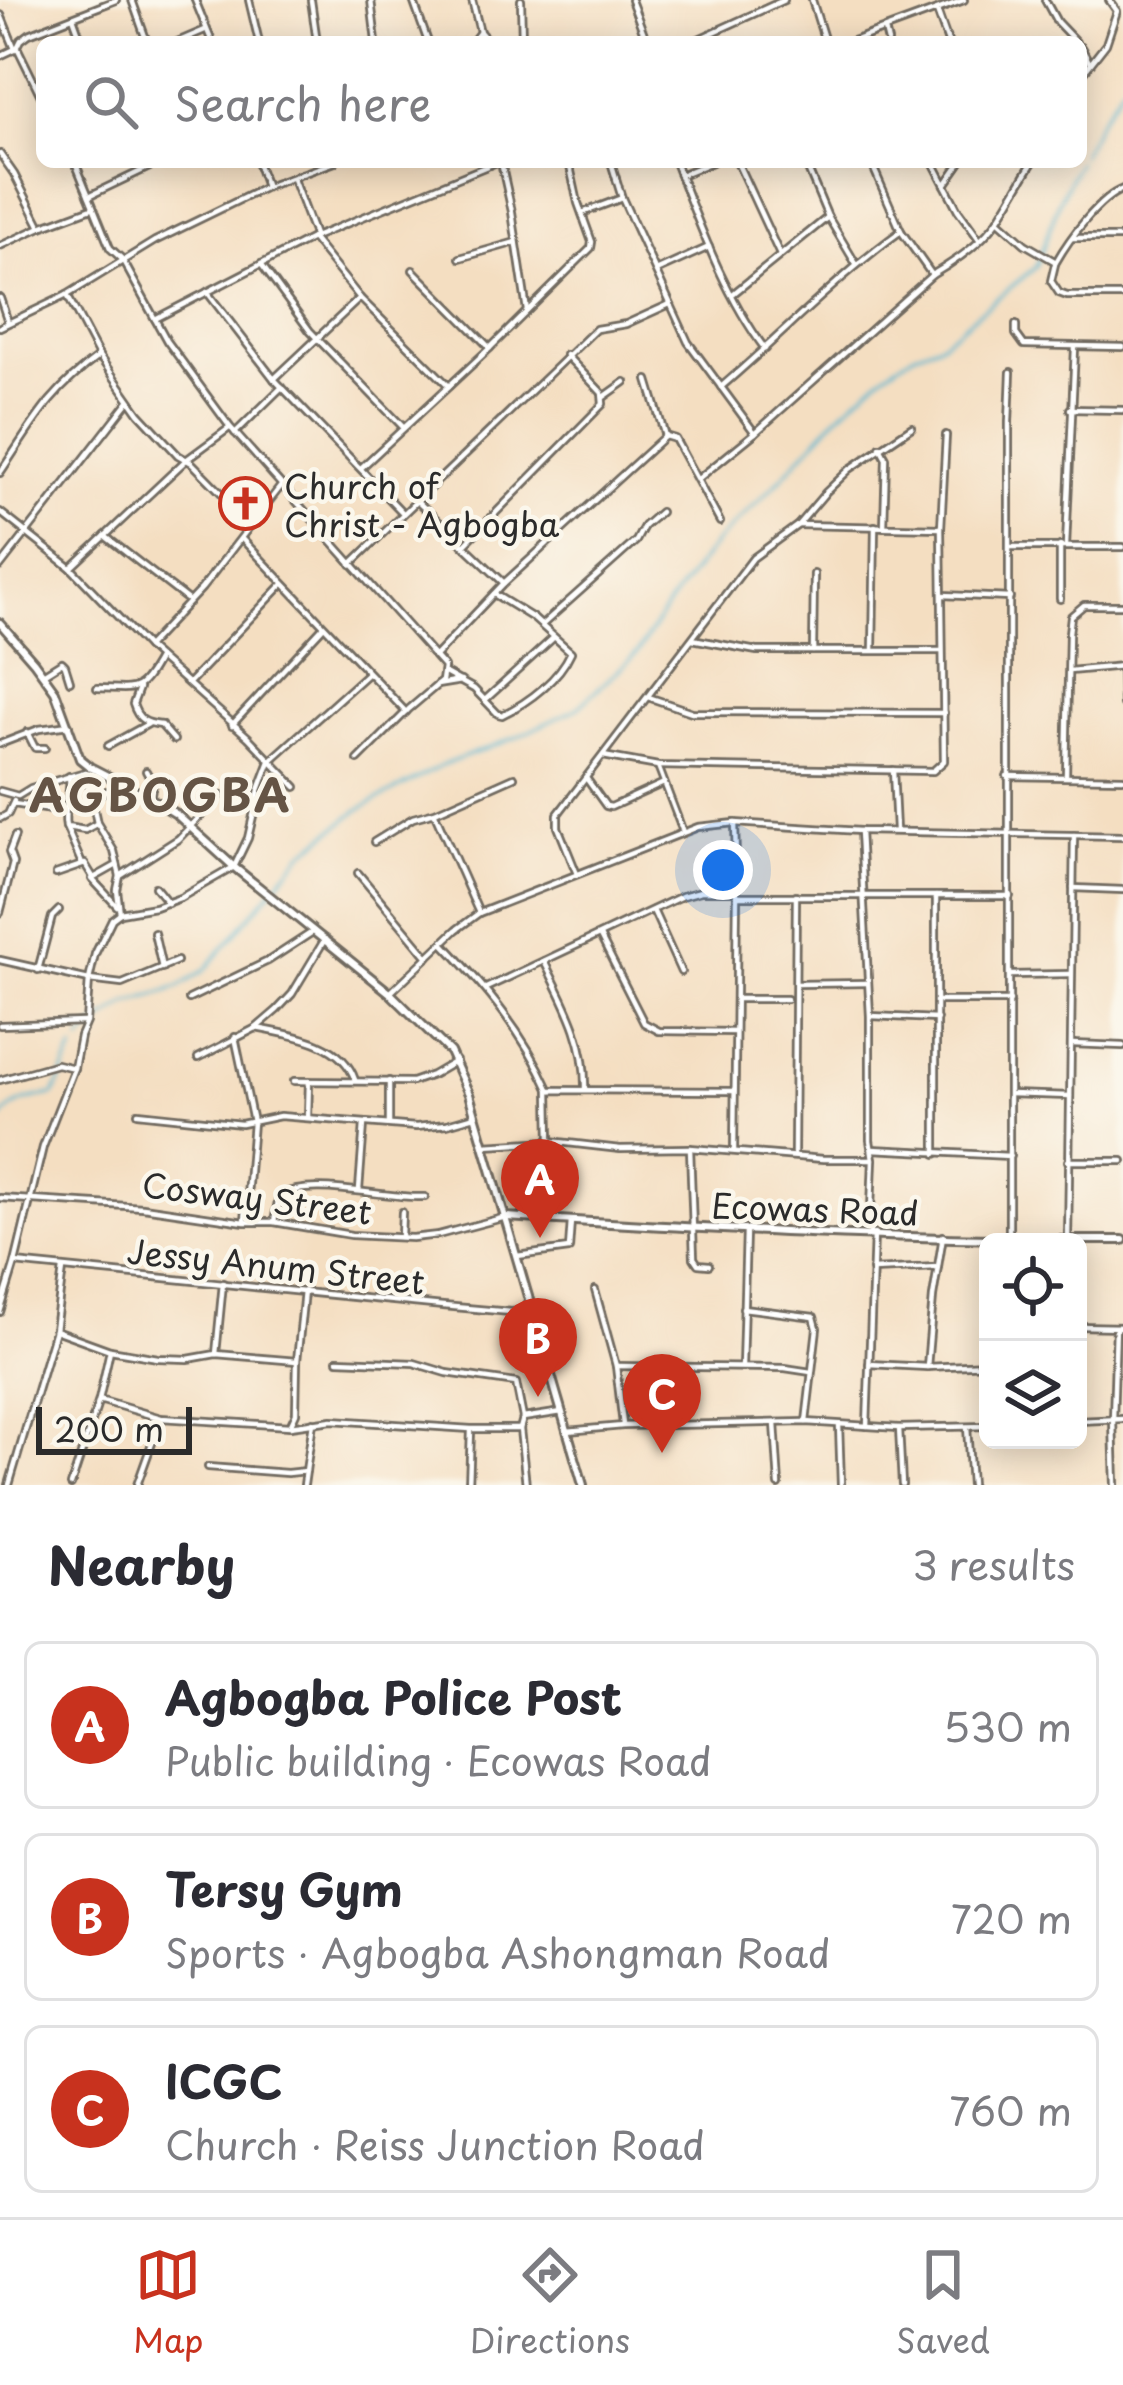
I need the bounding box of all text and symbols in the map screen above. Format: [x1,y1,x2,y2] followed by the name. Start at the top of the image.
[36,36,1087,168] search box
[174,68,431,136] text: Search here
[78,69,144,135] icon: search
[284,460,560,548] place label: Church of Christ - Agbogba
[217,476,273,532] church icon: Church of Christ - Agbogba
[29,759,293,827] district label: AGBOGBA
[693,840,753,900] your location
[501,1139,579,1238] pin: A
[139,1158,375,1236] street label: Cosway Street
[710,1179,920,1237] street label: Ecowas Road
[125,1225,427,1305] street label: Jessy Anum Street
[979,1233,1087,1449] map controls
[979,1233,1087,1341] button: locate
[499,1298,577,1397] pin: B
[979,1341,1087,1449] button: layers
[623,1354,701,1453] pin: C
[36,1401,192,1454] scale bar
[54,1403,164,1453] text: 200 m
[48,1525,235,1602] text: Nearby
[912,1534,1075,1593] text: 3 results
[165,1662,622,1730] text: Agbogba Police Post
[75,1696,105,1755] text: A
[943,1696,1072,1755] text: 530 m
[165,1730,712,1789] text: Public building · Ecowas Road
[165,1854,403,1922] text: Tersy Gym
[77,1888,103,1947] text: B
[951,1888,1072,1947] text: 720 m
[165,1922,831,1981] text: Sports · Agbogba Ashongman Road
[165,2046,283,2114] text: ICGC
[75,2080,105,2139] text: C
[949,2080,1072,2139] text: 760 m
[165,2114,705,2173] text: Church · Reiss Junction Road
[133,2242,204,2364] tab: Map
[470,2242,630,2364] tab: Directions
[896,2242,990,2364] tab: Saved

